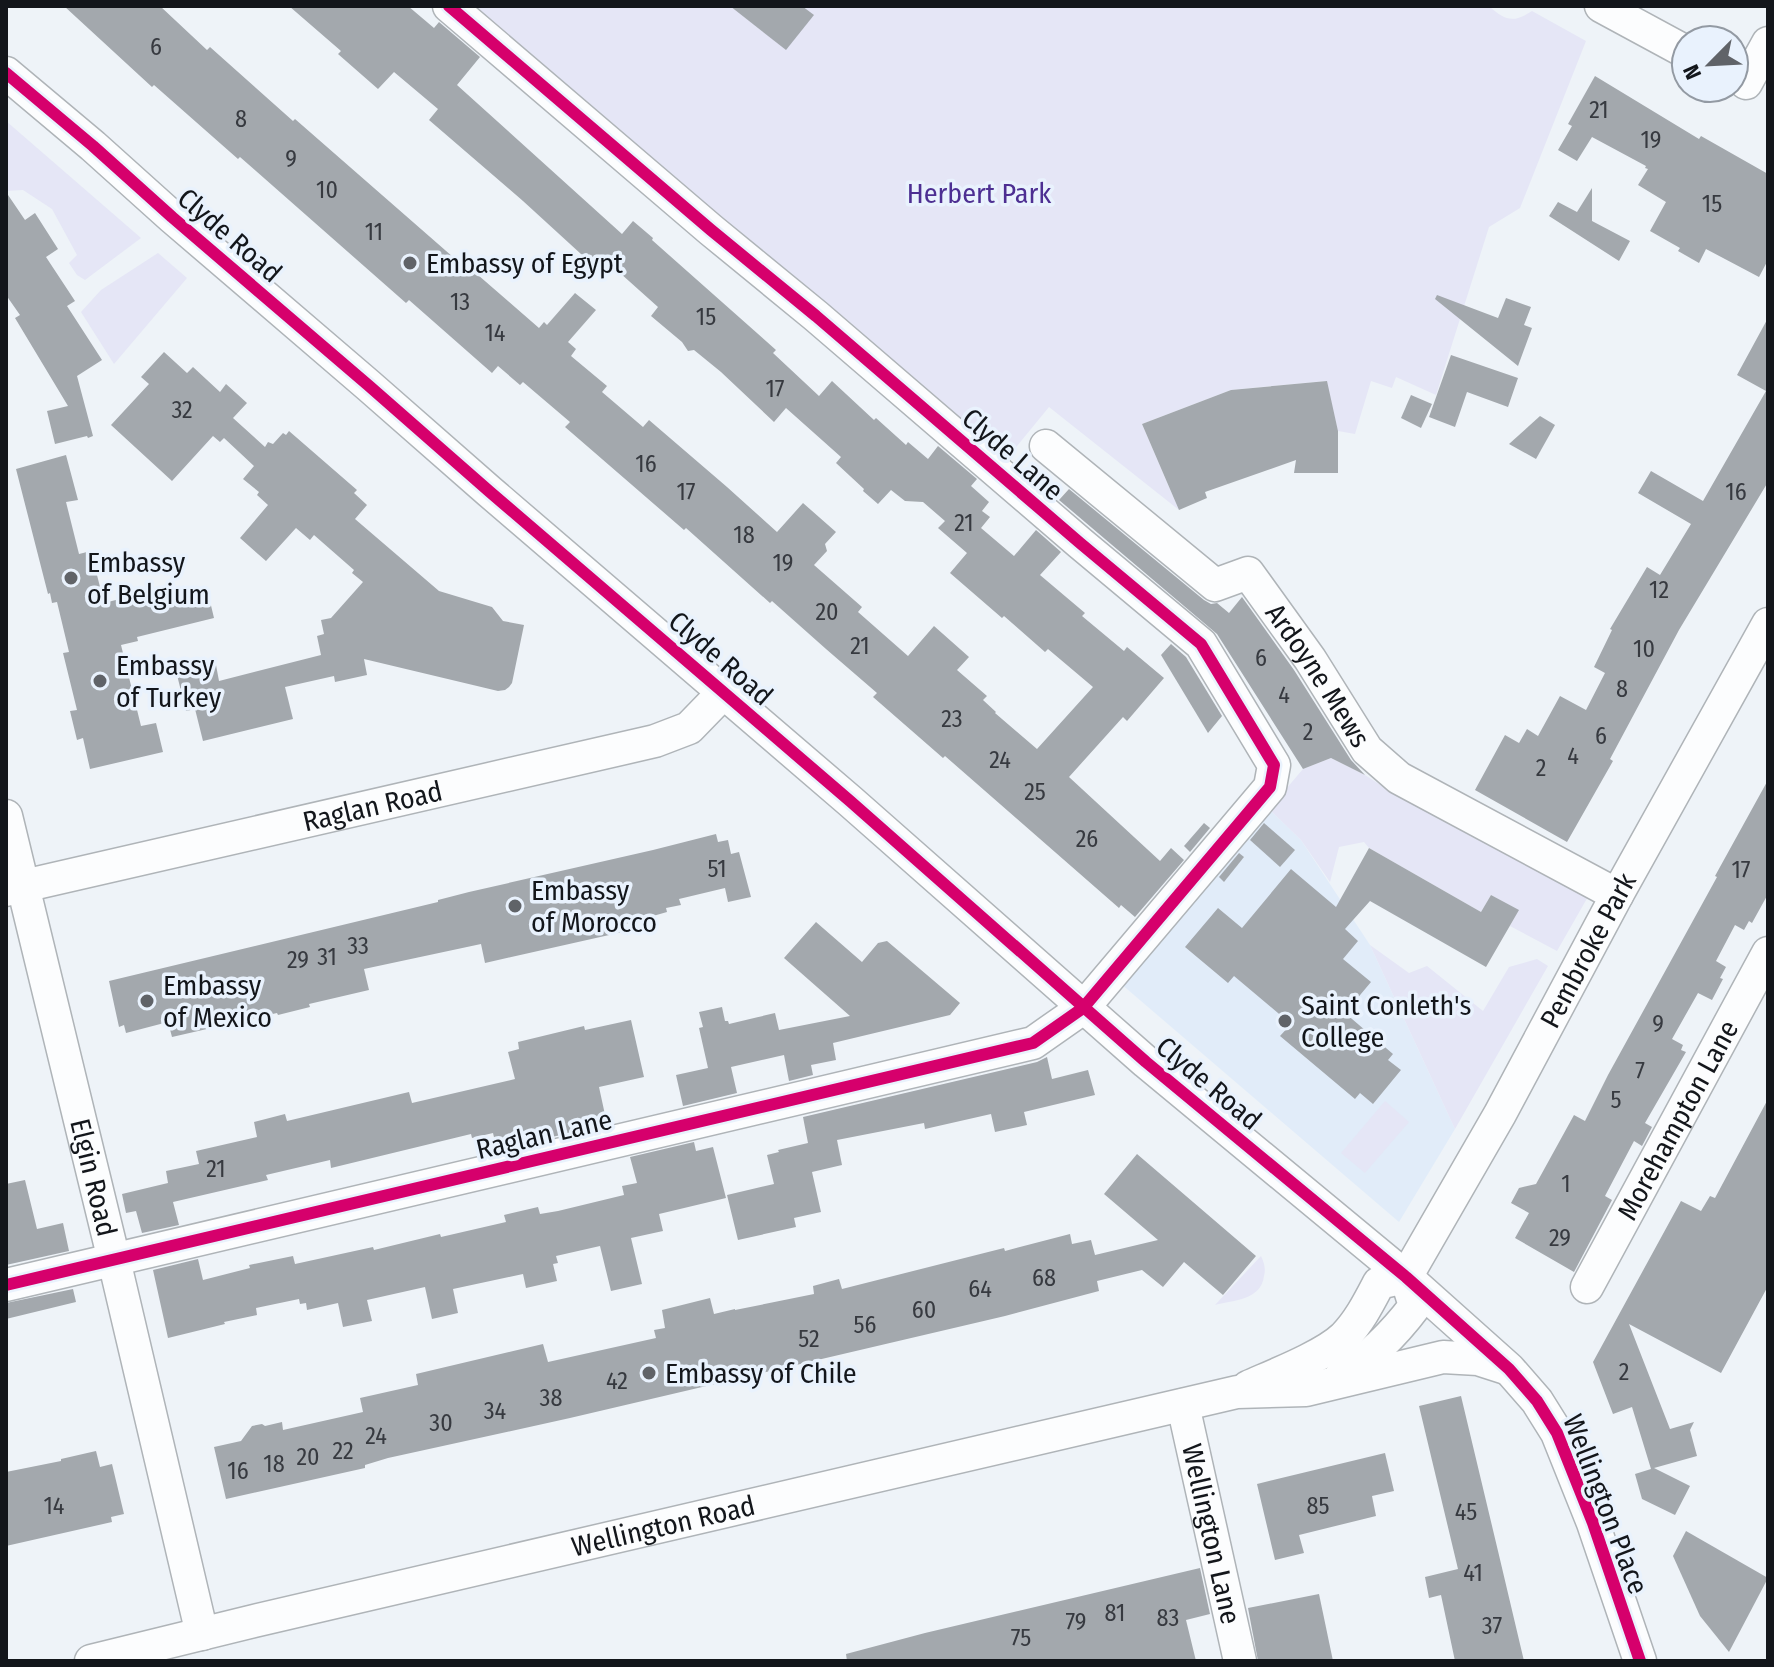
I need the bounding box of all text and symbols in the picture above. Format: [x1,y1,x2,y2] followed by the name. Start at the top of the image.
[1670,24,1750,104] north arrow
[150,33,162,61] house number: 6
[1677,60,1707,83] text: N
[1589,96,1609,124] house number: 21
[235,105,247,133] house number: 8
[1640,126,1662,154] house number: 19
[285,145,297,173] house number: 9
[316,176,338,204] house number: 10
[907,177,1052,210] park label: Herbert Park
[171,181,288,289] street label: Clyde Road
[1702,190,1722,218] house number: 15
[365,218,383,246] house number: 11
[426,247,624,280] place label: Embassy of Egypt
[401,254,419,272] marker: Embassy of Egypt
[450,288,470,316] house number: 13
[696,303,716,331] house number: 15
[485,319,505,347] house number: 14
[765,375,785,403] house number: 17
[171,396,193,424] house number: 32
[955,401,1070,507] street label: Clyde Lane
[635,450,657,478] house number: 16
[676,478,696,506] house number: 17
[1725,478,1747,506] house number: 16
[954,509,974,537] house number: 21
[733,521,755,549] house number: 18
[87,546,210,611] place label: Embassy of Belgium
[772,549,794,577] house number: 19
[62,569,80,587] marker: Embassy of Belgium
[1649,576,1669,604] house number: 12
[1258,597,1377,753] street label: Ardoyne Mews
[815,598,839,626] house number: 20
[662,604,779,712] street label: Clyde Road
[850,632,870,660] house number: 21
[1633,635,1655,663] house number: 10
[1255,644,1267,672] house number: 6
[116,649,222,714] place label: Embassy of Turkey
[91,672,109,690] marker: Embassy of Turkey
[1616,675,1628,703] house number: 8
[1278,681,1290,709] house number: 4
[941,705,963,733] house number: 23
[1303,718,1313,746] house number: 2
[1595,722,1607,750] house number: 6
[1567,742,1579,770] house number: 4
[989,746,1011,774] house number: 24
[1536,754,1546,782] house number: 2
[300,774,445,838] street label: Raglan Road
[1024,778,1046,806] house number: 25
[1076,825,1098,853] house number: 26
[707,855,727,883] house number: 51
[1731,856,1751,884] house number: 17
[1533,866,1643,1033] street label: Pembroke Park
[531,874,657,939] place label: Embassy of Morocco
[506,897,524,915] marker: Embassy of Morocco
[347,932,369,960] house number: 33
[317,943,337,971] house number: 31
[287,946,309,974] house number: 29
[163,969,272,1034] place label: Embassy of Mexico
[1301,989,1471,1054] place label: Saint Conleth's College
[138,992,156,1010] marker: Embassy of Mexico
[1652,1010,1664,1038] house number: 9
[1276,1012,1294,1030] marker: Saint Conleth's College
[1611,1015,1745,1226] street label: Morehampton Lane
[1149,1030,1268,1137] street label: Clyde Road
[1635,1057,1645,1085] house number: 7
[1610,1086,1622,1114] house number: 5
[473,1103,615,1166] street label: Raglan Lane
[63,1115,124,1240] street label: Elgin Road
[206,1155,226,1183] house number: 21
[1561,1170,1571,1198] house number: 1
[1549,1224,1571,1252] house number: 29
[1032,1264,1056,1292] house number: 68
[968,1275,992,1303] house number: 64
[912,1296,936,1324] house number: 60
[854,1311,876,1339] house number: 56
[798,1325,820,1353] house number: 52
[665,1357,857,1390] place label: Embassy of Chile
[1619,1358,1629,1386] house number: 2
[640,1364,658,1382] marker: Embassy of Chile
[606,1367,628,1395] house number: 42
[540,1384,562,1412] house number: 38
[484,1397,506,1425] house number: 34
[429,1409,453,1437] house number: 30
[1556,1410,1655,1599] street label: Wellington Place
[365,1422,387,1450] house number: 24
[332,1437,354,1465] house number: 22
[1175,1441,1247,1627] street label: Wellington Lane
[296,1443,320,1471] house number: 20
[263,1450,285,1478] house number: 18
[227,1457,249,1485] house number: 16
[568,1489,758,1563] street label: Wellington Road
[44,1492,64,1520] house number: 14
[1306,1492,1330,1520] house number: 85
[1455,1498,1477,1526] house number: 45
[1463,1559,1483,1587] house number: 41
[1105,1599,1125,1627] house number: 81
[1157,1604,1179,1632] house number: 83
[1065,1608,1087,1636] house number: 79
[1482,1612,1502,1640] house number: 37
[1011,1624,1031,1652] house number: 75

